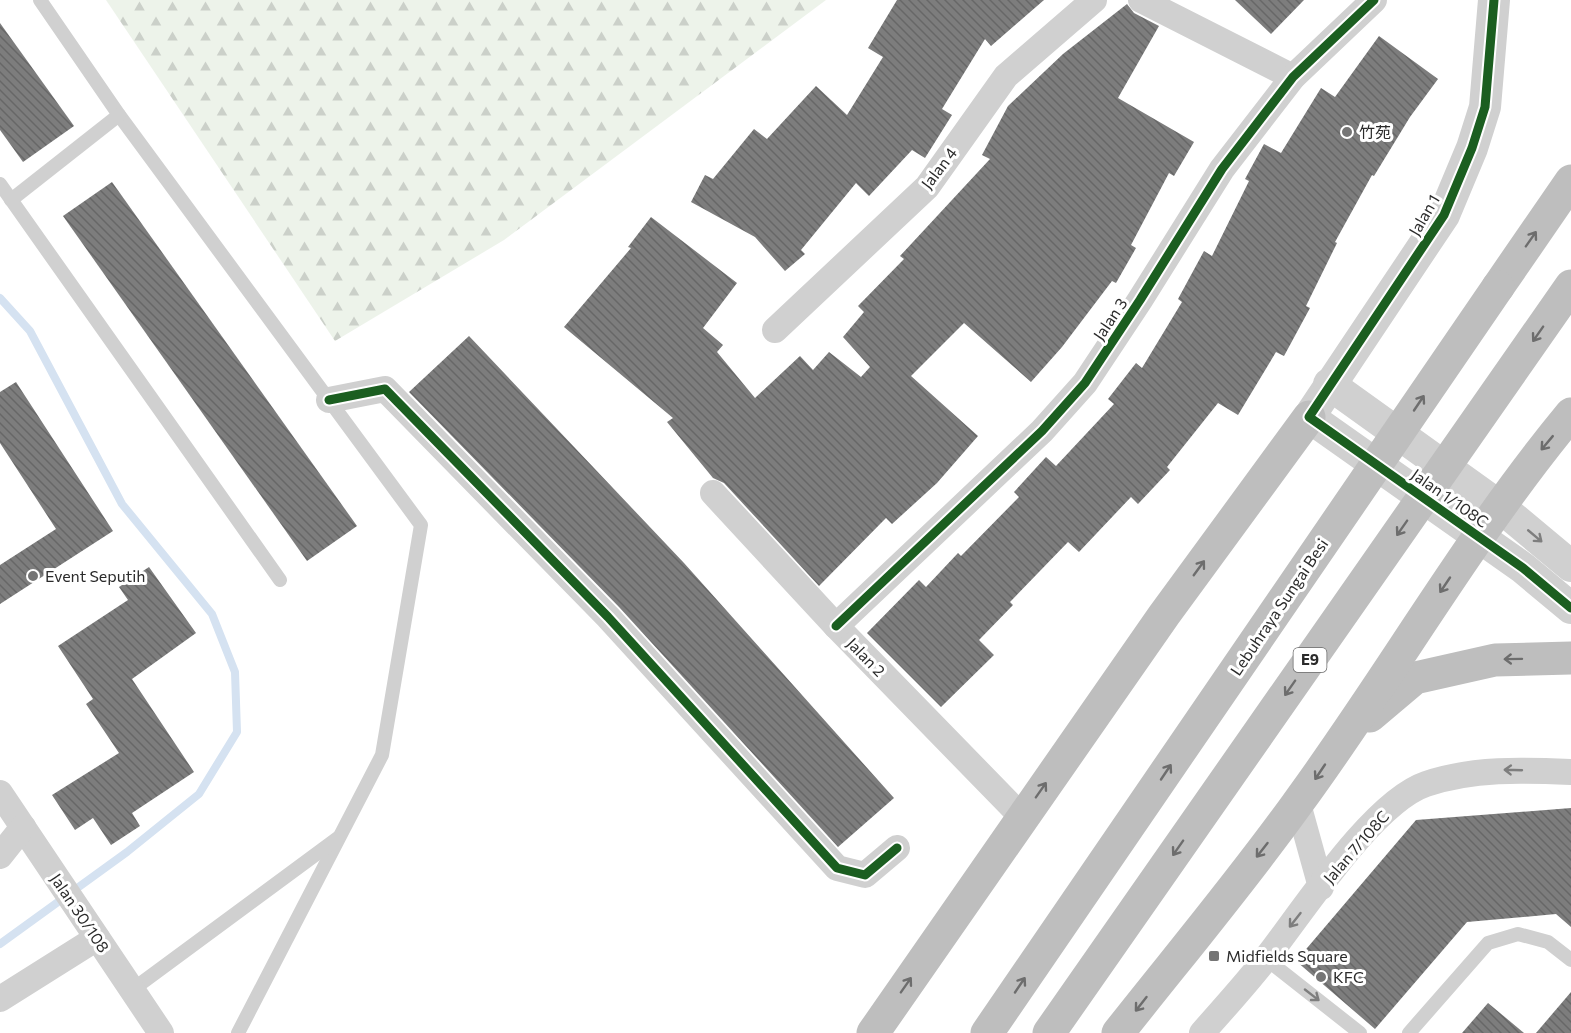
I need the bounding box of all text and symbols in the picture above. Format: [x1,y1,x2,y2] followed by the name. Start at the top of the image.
[1359,122,1391,141] place label: 竹苑
[1340,125,1354,139] marker: 竹苑
[917,143,961,192] street label: Jalan 4
[1404,191,1443,239] street label: Jalan 1
[1525,231,1537,247] one-way arrow
[1089,294,1131,343] street label: Jalan 3
[1531,326,1544,342] one-way arrow
[1413,395,1425,412] one-way arrow
[1540,435,1554,450] one-way arrow
[1408,464,1492,531] street label: Jalan 1/108C
[1396,520,1408,536] one-way arrow
[1527,529,1543,542] one-way arrow
[1226,535,1331,679] street label: Lebuhraya Sungai Besi
[1193,560,1205,576] one-way arrow
[45,566,145,585] place label: Event Seputih
[26,569,40,583] marker: Event Seputih
[1438,576,1451,593] one-way arrow
[843,633,889,680] street label: Jalan 2
[1294,648,1326,672] road number: E9
[1503,654,1523,665] one-way arrow
[1284,680,1296,696] one-way arrow
[1313,763,1326,780] one-way arrow
[1160,764,1172,781] one-way arrow
[1503,764,1523,775] one-way arrow
[1035,783,1047,799] one-way arrow
[1319,806,1392,887] street label: Jalan 7/108C
[1172,840,1185,856] one-way arrow
[1255,842,1268,858] one-way arrow
[47,870,114,956] street label: Jalan 30/108
[1289,912,1302,928] one-way arrow
[1226,946,1348,965] place label: Midfields Square
[1207,949,1221,963] marker: Midfields Square
[1333,967,1364,986] place label: KFC
[1314,970,1328,984] marker: KFC
[900,977,912,994] one-way arrow
[1014,977,1026,993] one-way arrow
[1304,988,1320,1001] one-way arrow
[1135,995,1148,1011] one-way arrow

